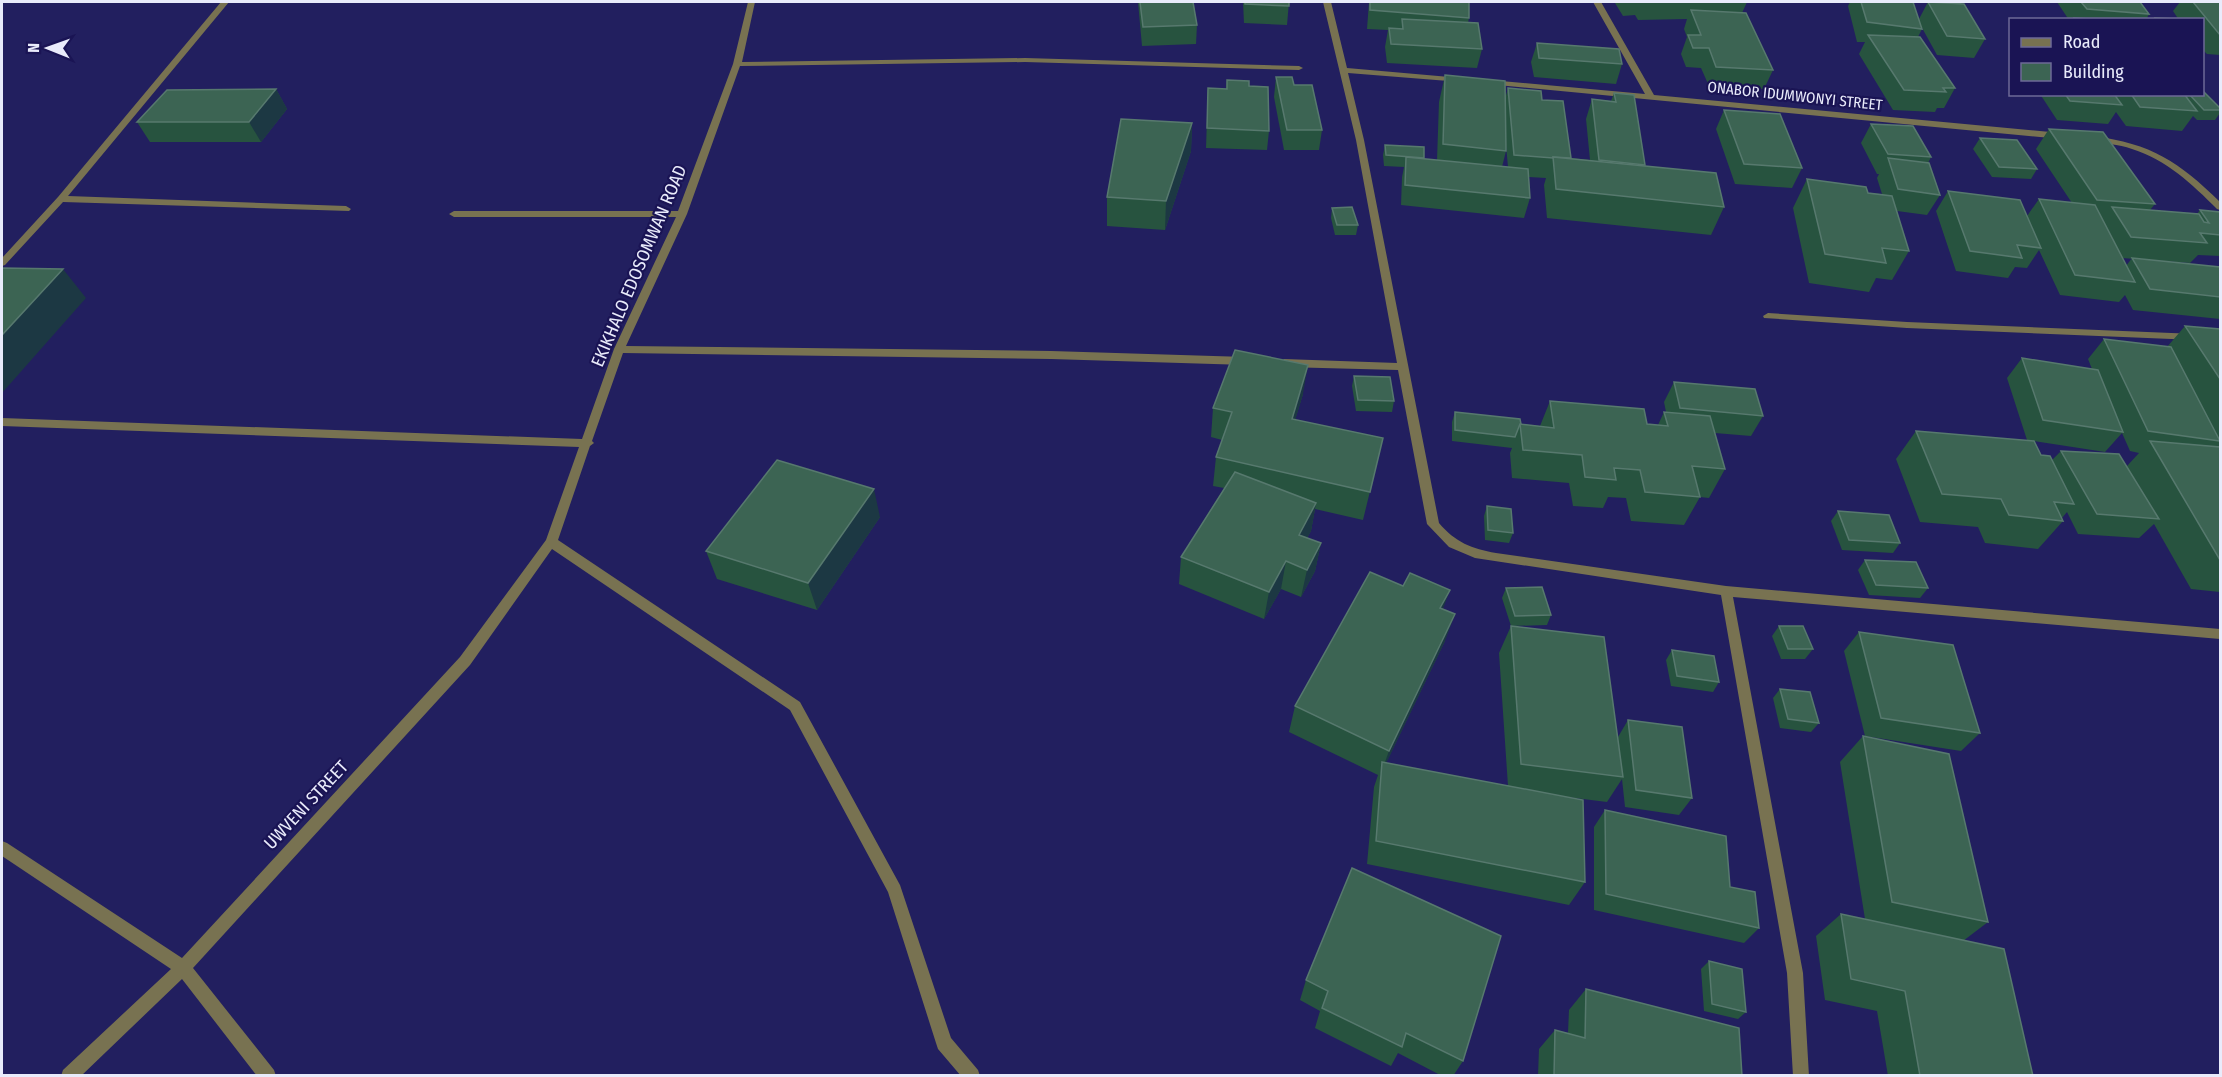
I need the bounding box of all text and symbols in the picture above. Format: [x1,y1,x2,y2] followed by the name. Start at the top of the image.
[18,18,78,78] north arrow
[2009,18,2204,96] legend
[2063,31,2100,53] text: Road
[24,43,43,53] text: N
[2063,61,2124,83] text: Building
[1707,78,1883,114] street label: ONABOR IDUMWONYI STREET
[586,162,692,370] street label: EKIKHALO EDOSOMWAN ROAD
[259,756,353,854] street label: UWVENI STREET

